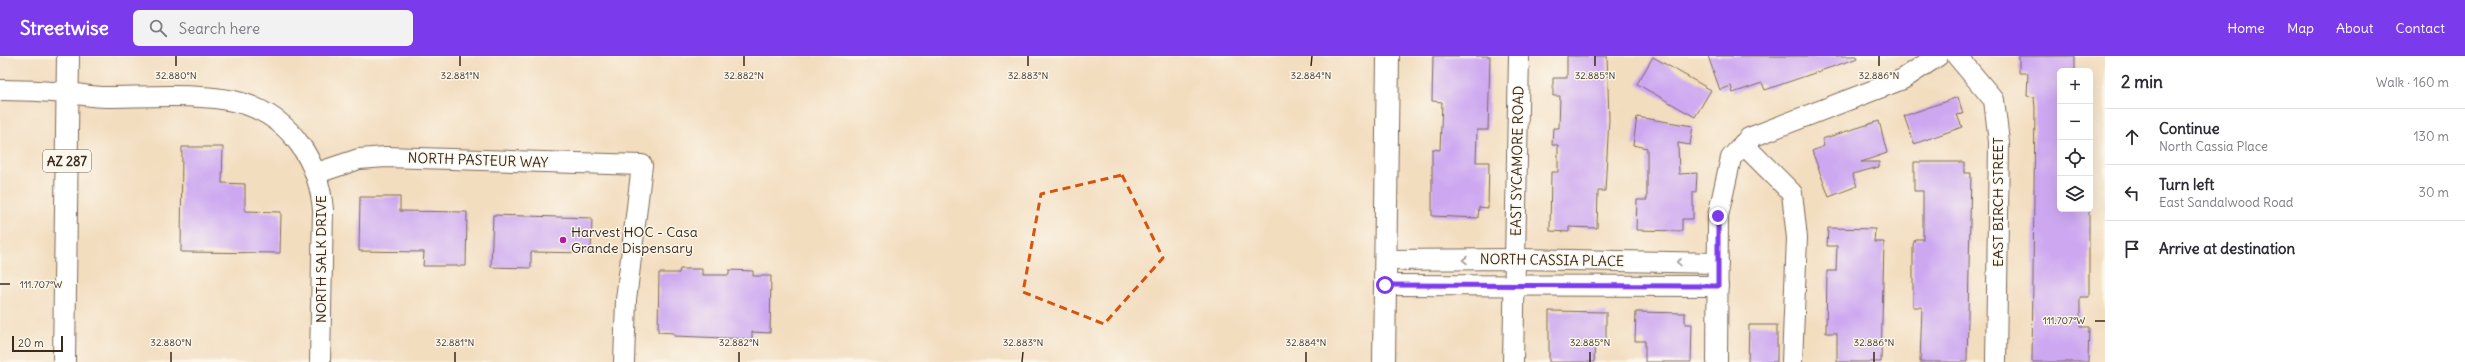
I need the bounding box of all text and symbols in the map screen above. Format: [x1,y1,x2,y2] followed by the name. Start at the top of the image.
[133,10,413,46] search box
[20,16,109,40] text: Streetwise
[147,17,169,39] icon: search
[179,19,260,38] text: Search here
[2227,19,2265,37] text: Home
[2287,19,2314,37] text: Map
[2336,19,2374,37] text: About
[2396,19,2445,37] text: Contact
[2057,68,2093,212] map controls
[2057,68,2093,104] button: +
[155,69,197,82] text: 32.880°N
[441,69,479,82] text: 32.881°N
[724,69,764,82] text: 32.882°N
[1008,69,1048,82] text: 32.883°N
[1291,69,1331,82] text: 32.884°N
[1575,69,1615,82] text: 32.885°N
[1859,69,1899,82] text: 32.886°N
[2121,71,2163,93] text: 2 min
[2376,74,2449,91] text: Walk · 160 m
[1507,86,1527,236] street label: EAST SYCAMORE ROAD
[2057,104,2093,140] button: −
[2159,119,2220,138] text: Continue
[2121,126,2143,148] icon: ahead
[2413,128,2449,145] text: 130 m
[1989,137,2007,267] street label: EAST BIRCH STREET
[2159,138,2268,155] text: North Cassia Place
[2057,140,2093,176] button: locate
[407,149,549,171] street label: NORTH PASTEUR WAY
[43,150,91,172] road number: AZ 287
[2159,175,2214,194] text: Turn left
[2057,176,2093,212] button: layers
[2121,182,2143,204] icon: left
[2419,184,2449,201] text: 30 m
[2159,194,2293,211] text: East Sandalwood Road
[312,195,330,323] street label: NORTH SALK DRIVE
[1709,207,1727,225] route end
[571,223,698,257] place label: Harvest HOC - Casa Grande Dispensary
[558,235,568,245] marker: Harvest HOC - Casa Grande Dispensary
[2121,238,2143,260] icon: arrive
[2159,239,2295,258] text: Arrive at destination
[1480,250,1624,270] street label: NORTH CASSIA PLACE
[1462,256,1468,264] one-way arrow
[1676,258,1682,266] one-way arrow
[1376,276,1394,294] route start
[20,278,62,291] text: 111.707°W
[2043,314,2085,327] text: 111.707°W
[12,334,63,353] scale bar
[18,336,44,350] text: 20 m
[150,336,192,349] text: 32.880°N
[436,336,474,349] text: 32.881°N
[719,336,759,349] text: 32.882°N
[1003,336,1043,349] text: 32.883°N
[1286,336,1326,349] text: 32.884°N
[1570,336,1610,349] text: 32.885°N
[1854,336,1894,349] text: 32.886°N

